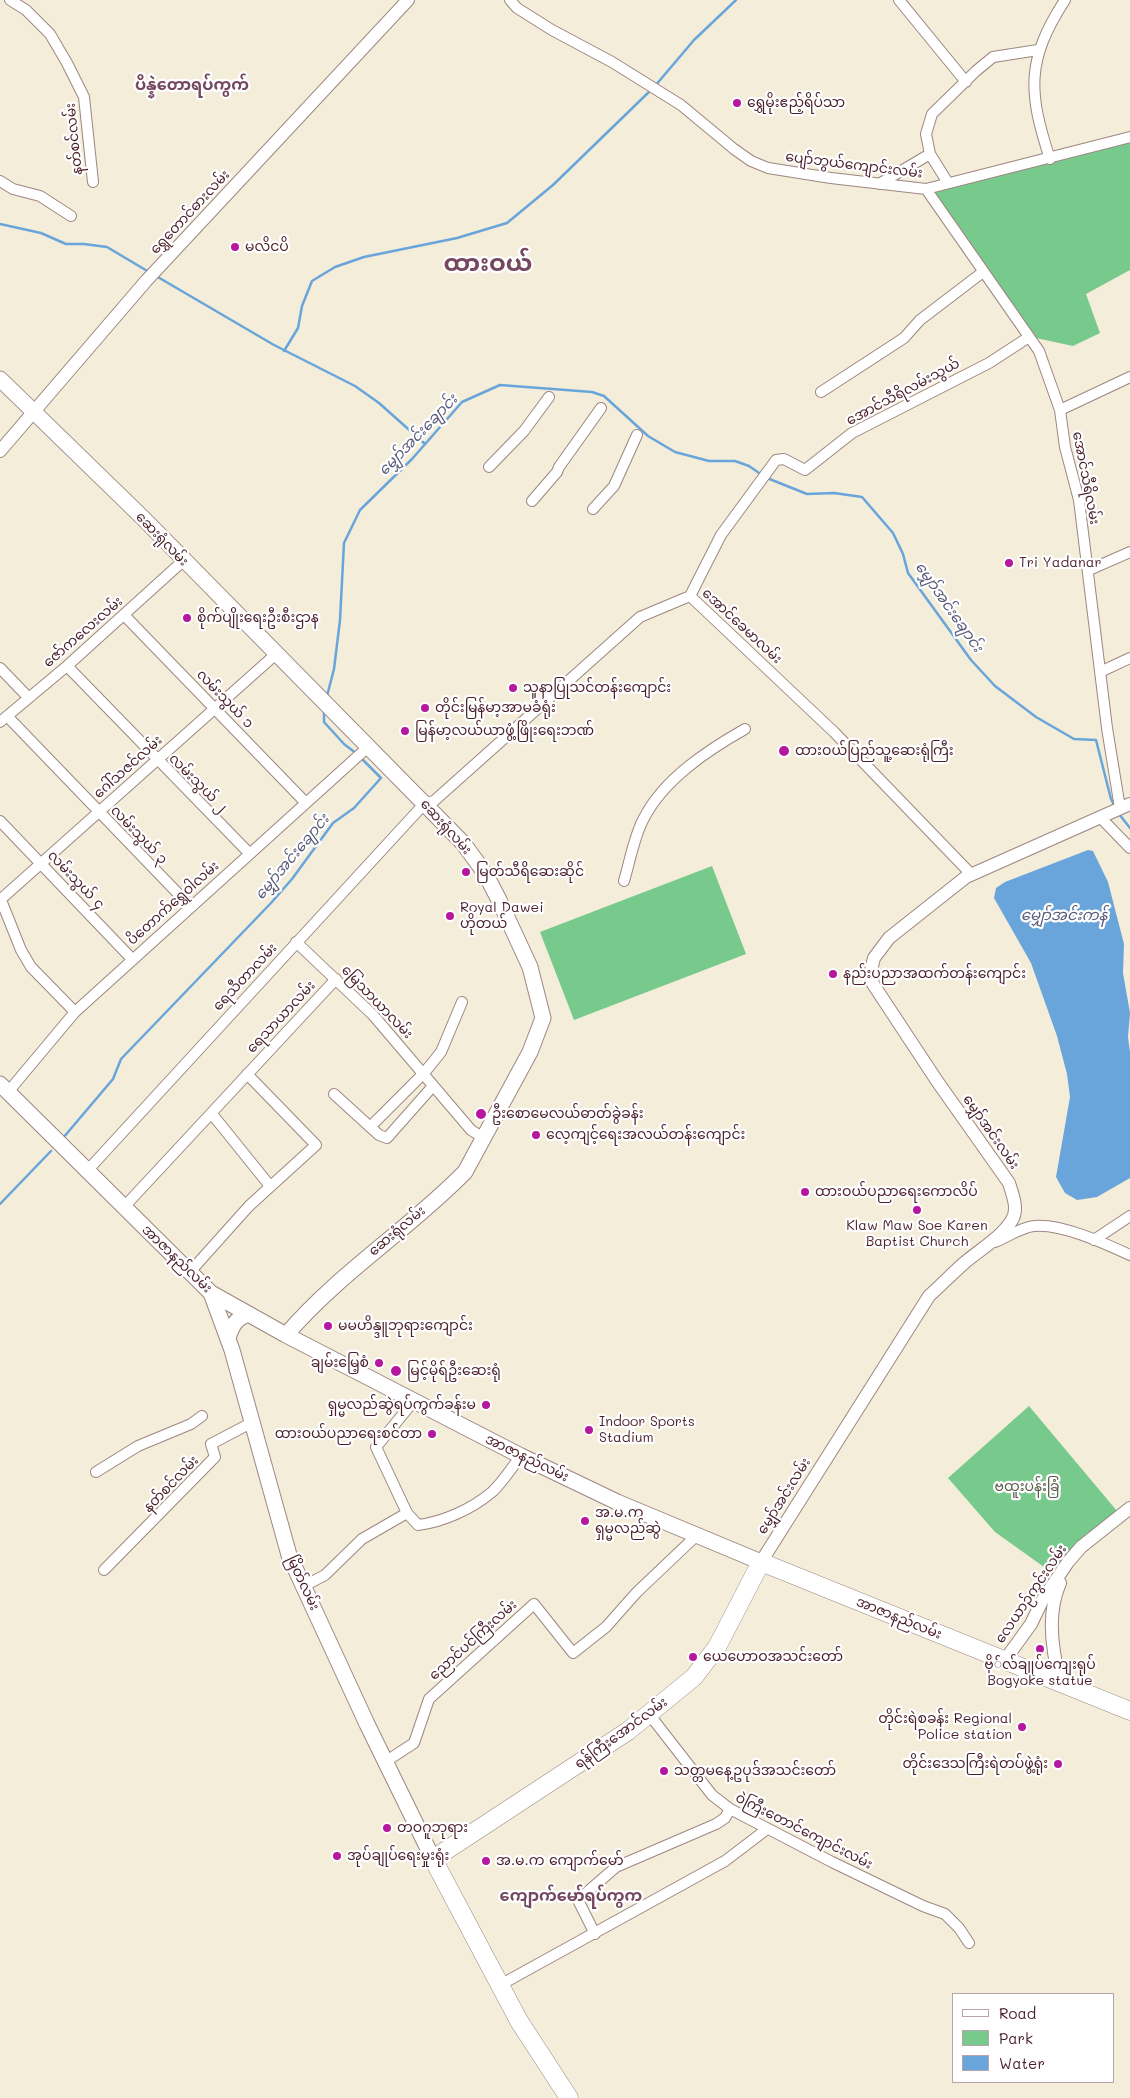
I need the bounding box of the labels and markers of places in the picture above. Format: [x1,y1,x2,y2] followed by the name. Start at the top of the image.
[747,95,845,111] place label: ရွှေမိုးဧည့်ရိပ်သာ
[731,97,743,109] marker: ရွှေမိုးဧည့်ရိပ်သာ
[245,239,289,255] place label: မလိငပိ
[229,241,241,253] marker: မလိငပိ
[1019,555,1102,571] place label: Tri Yadanar
[1003,557,1015,569] marker: Tri Yadanar
[197,610,319,626] place label: စိုက်ပျိုးရေးဦးစီးဌာန
[181,612,193,624] marker: စိုက်ပျိုးရေးဦးစီးဌာန
[523,680,671,696] place label: သူနာပြုသင်တန်းကျောင်း
[507,682,519,694] marker: သူနာပြုသင်တန်းကျောင်း
[435,700,556,716] place label: တိုင်းမြန်မာ့အာမခံရုံး
[419,702,431,714] marker: တိုင်းမြန်မာ့အာမခံရုံး
[415,723,594,739] place label: မြန်မာ့လယ်ယာဖွံ့ဖြိုးရေးဘဏ်
[399,725,411,737] marker: မြန်မာ့လယ်ယာဖွံ့ဖြိုးရေးဘဏ်
[795,743,954,759] place label: ထားဝယ်ပြည်သူ့ဆေးရုံကြီး
[777,744,791,758] marker: ထားဝယ်ပြည်သူ့ဆေးရုံကြီး
[476,864,584,880] place label: မြတ်သီရိဆေးဆိုင်
[460,866,472,878] marker: မြတ်သီရိဆေးဆိုင်
[460,900,543,932] place label: Royal Dawei ဟိုတယ်
[444,910,456,922] marker: Royal Dawei ဟိုတယ်
[843,966,1026,982] place label: နည်းပညာအထက်တန်းကျောင်း
[827,968,839,980] marker: နည်းပညာအထက်တန်းကျောင်း
[492,1106,643,1122] place label: ဦးစောမေလယ်ဓာတ်ခွဲခန်း
[474,1107,488,1121] marker: ဦးစောမေလယ်ဓာတ်ခွဲခန်း
[546,1127,745,1143] place label: လေ့ကျင့်ရေးအလယ်တန်းကျောင်း
[530,1129,542,1141] marker: လေ့ကျင့်ရေးအလယ်တန်းကျောင်း
[815,1184,978,1200] place label: ထားဝယ်ပညာရေးကောလိပ်
[799,1186,811,1198] marker: ထားဝယ်ပညာရေးကောလိပ်
[911,1204,923,1216] marker: Klaw Maw Soe Karen Baptist Church
[846,1218,988,1250] place label: Klaw Maw Soe Karen Baptist Church
[338,1318,473,1334] place label: မမဟိန္ဒူဘုရားကျောင်း
[322,1320,334,1332] marker: မမဟိန္ဒူဘုရားကျောင်း
[311,1355,369,1371] place label: ချမ်းမြေ့စံ
[373,1357,385,1369] marker: ချမ်းမြေ့စံ
[407,1363,501,1379] place label: မြင့်မိုရ်ဦးဆေးရုံ
[389,1364,403,1378] marker: မြင့်မိုရ်ဦးဆေးရုံ
[328,1397,476,1413] place label: ရှမ္မလည်ဆွဲရပ်ကွက်ခန်းမ
[480,1399,492,1411] marker: ရှမ္မလည်ဆွဲရပ်ကွက်ခန်းမ
[599,1414,695,1446] place label: Indoor Sports Stadium
[583,1424,595,1436] marker: Indoor Sports Stadium
[275,1426,422,1442] place label: ထားဝယ်ပညာရေးစင်တာ
[426,1428,438,1440] marker: ထားဝယ်ပညာရေးစင်တာ
[595,1505,661,1538] place label: အ.မ.က ရှမ္မလည်ဆွဲ
[579,1515,591,1527] marker: အ.မ.က ရှမ္မလည်ဆွဲ
[1034,1643,1046,1655] marker: ဗို်လ်ချုပ်ကျေးရုပ် Bogyoke statue
[703,1649,843,1665] place label: ယေဟောဝအသင်းတော်
[687,1651,699,1663] marker: ယေဟောဝအသင်းတော်
[984,1657,1096,1690] place label: ဗို်လ်ချုပ်ကျေးရုပ် Bogyoke statue
[878,1711,1012,1744] place label: တိုင်းရဲစခန်း Regional Police station
[1016,1721,1028,1733] marker: တိုင်းရဲစခန်း Regional Police station
[902,1756,1048,1772] place label: တိုင်းဒေသကြီးရဲတပ်ဖွဲ့ရုံး
[1052,1758,1064,1770] marker: တိုင်းဒေသကြီးရဲတပ်ဖွဲ့ရုံး
[674,1763,836,1779] place label: သတ္တမနေ့ဥပုဒ်အသင်းတော်
[658,1765,670,1777] marker: သတ္တမနေ့ဥပုဒ်အသင်းတော်
[397,1820,468,1836] place label: တဝဂူဘုရား
[381,1822,393,1834] marker: တဝဂူဘုရား
[347,1848,449,1864] place label: အုပ်ချုပ်ရေးမှုးရုံး
[331,1850,343,1862] marker: အုပ်ချုပ်ရေးမှုးရုံး
[496,1853,623,1869] place label: အ.မ.က ကျောက်မော်
[480,1855,492,1867] marker: အ.မ.က ကျောက်မော်

